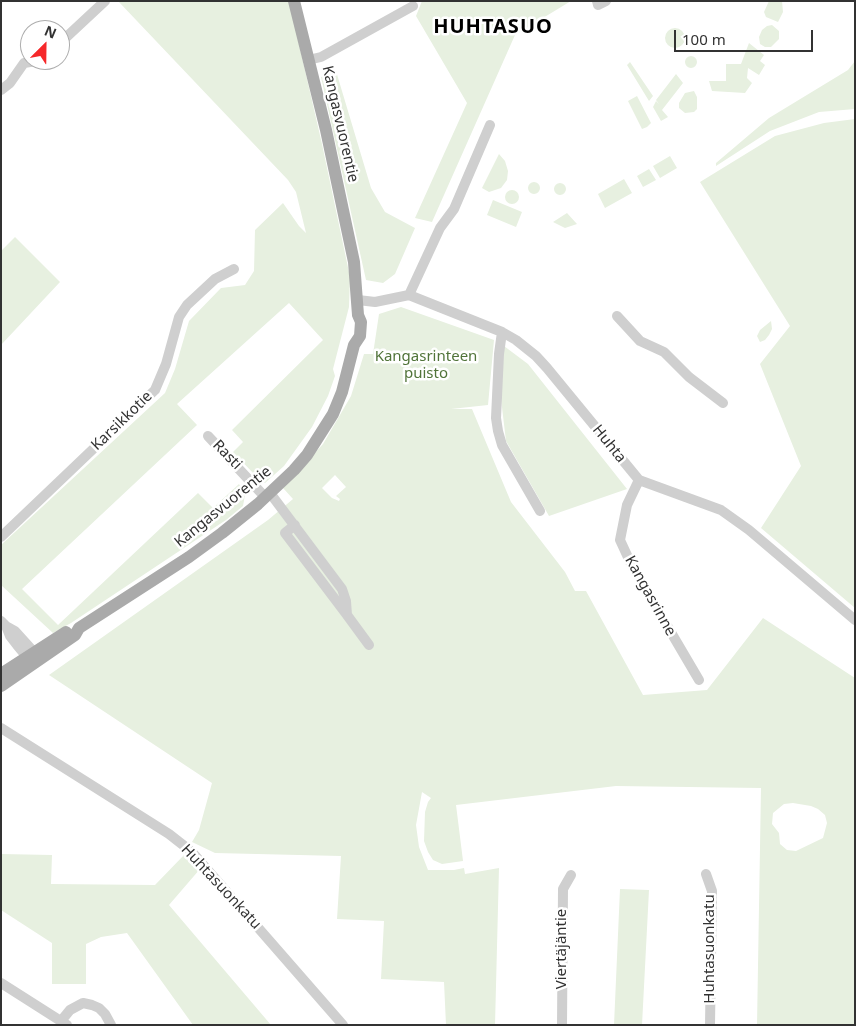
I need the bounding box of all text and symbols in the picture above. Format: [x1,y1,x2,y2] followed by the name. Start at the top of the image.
[432,15,554,39] district label: HUHTASUO
[20,20,70,70] north arrow
[676,20,815,52] scale bar
[42,21,60,43] text: N
[682,29,726,49] text: 100 m
[318,64,362,184] street label: Kangasvuorentie
[375,348,477,383] park label: Kangasrinteen puisto
[88,388,156,454] street label: Karsikkotie
[588,421,630,467] street label: Huhta
[209,436,245,474] street label: Rasti
[171,463,275,551] street label: Kangasvuorentie
[621,553,679,639] street label: Kangasrinne
[177,841,265,933] street label: Huhtasuonkatu
[701,894,719,1004] street label: Huhtasuonkatu
[553,909,571,989] street label: Viertäjäntie

